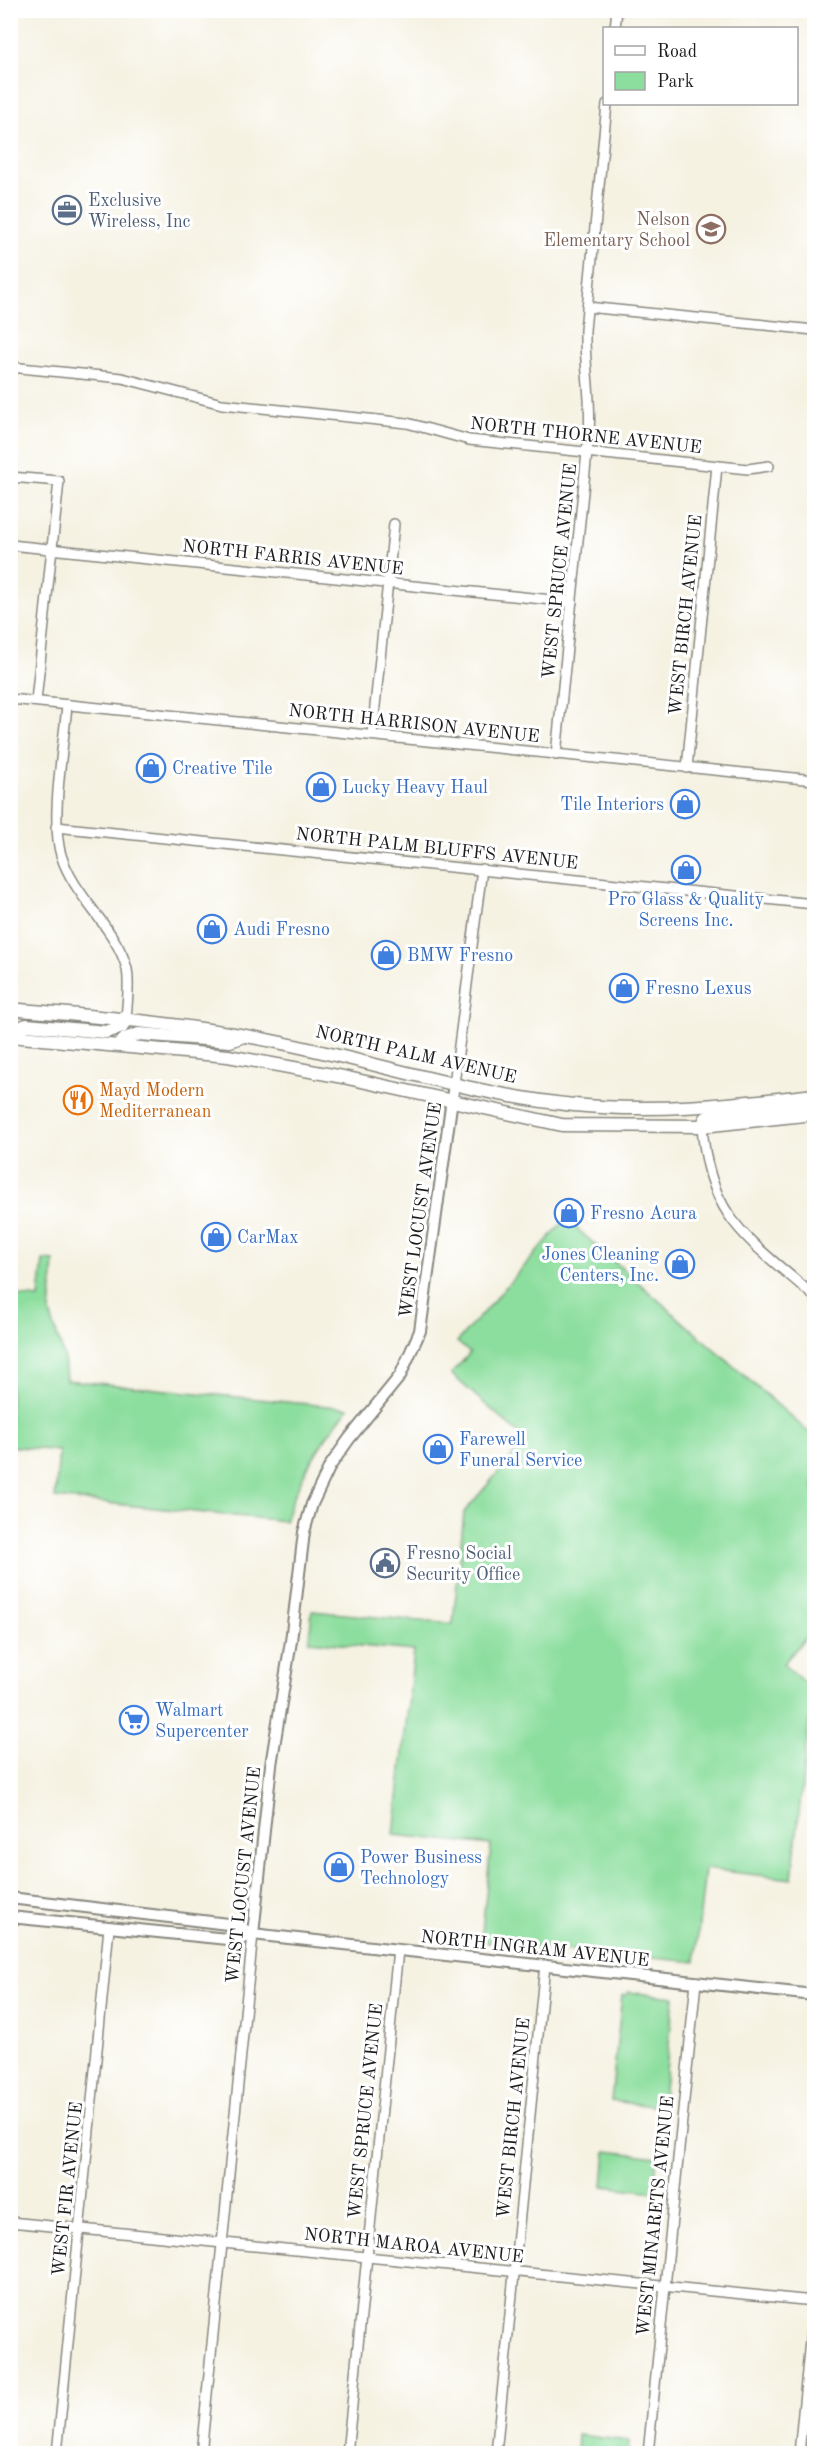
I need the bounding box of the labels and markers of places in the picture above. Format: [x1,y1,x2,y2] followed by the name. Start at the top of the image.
[88,192,191,231] place label: Exclusive Wireless, Inc
[51,194,83,226] office icon: Exclusive Wireless, Inc
[543,211,690,250] place label: Nelson Elementary School
[695,213,727,245] school or university icon: Nelson Elementary School
[135,752,167,784] shop icon: Creative Tile
[172,760,273,778] place label: Creative Tile
[305,771,337,803] shop icon: Lucky Heavy Haul
[342,779,488,797] place label: Lucky Heavy Haul
[669,788,701,820] shop icon: Tile Interiors
[560,796,664,814] place label: Tile Interiors
[670,854,702,886] shop icon: Pro Glass & Quality Screens Inc.
[608,891,765,930] place label: Pro Glass & Quality Screens Inc.
[196,913,228,945] shop icon: Audi Fresno
[233,921,330,939] place label: Audi Fresno
[370,939,402,971] shop icon: BMW Fresno
[407,947,513,965] place label: BMW Fresno
[608,972,640,1004] shop icon: Fresno Lexus
[645,980,752,998] place label: Fresno Lexus
[99,1082,212,1121] place label: Mayd Modern Mediterranean
[62,1084,94,1116] restaurant icon: Mayd Modern Mediterranean
[553,1197,585,1229] shop icon: Fresno Acura
[590,1205,697,1223] place label: Fresno Acura
[200,1221,232,1253] shop icon: CarMax
[237,1229,299,1247] place label: CarMax
[541,1246,659,1285] place label: Jones Cleaning Centers, Inc.
[664,1248,696,1280] shop icon: Jones Cleaning Centers, Inc.
[459,1431,582,1470] place label: Farewell Funeral Service
[422,1433,454,1465] shop icon: Farewell Funeral Service
[406,1545,520,1584] place label: Fresno Social Security Office
[369,1547,401,1579] public building icon: Fresno Social Security Office
[155,1702,249,1741] place label: Walmart Supercenter
[118,1704,150,1736] supermarket icon: Walmart Supercenter
[360,1849,482,1888] place label: Power Business Technology
[323,1851,355,1883] shop icon: Power Business Technology

